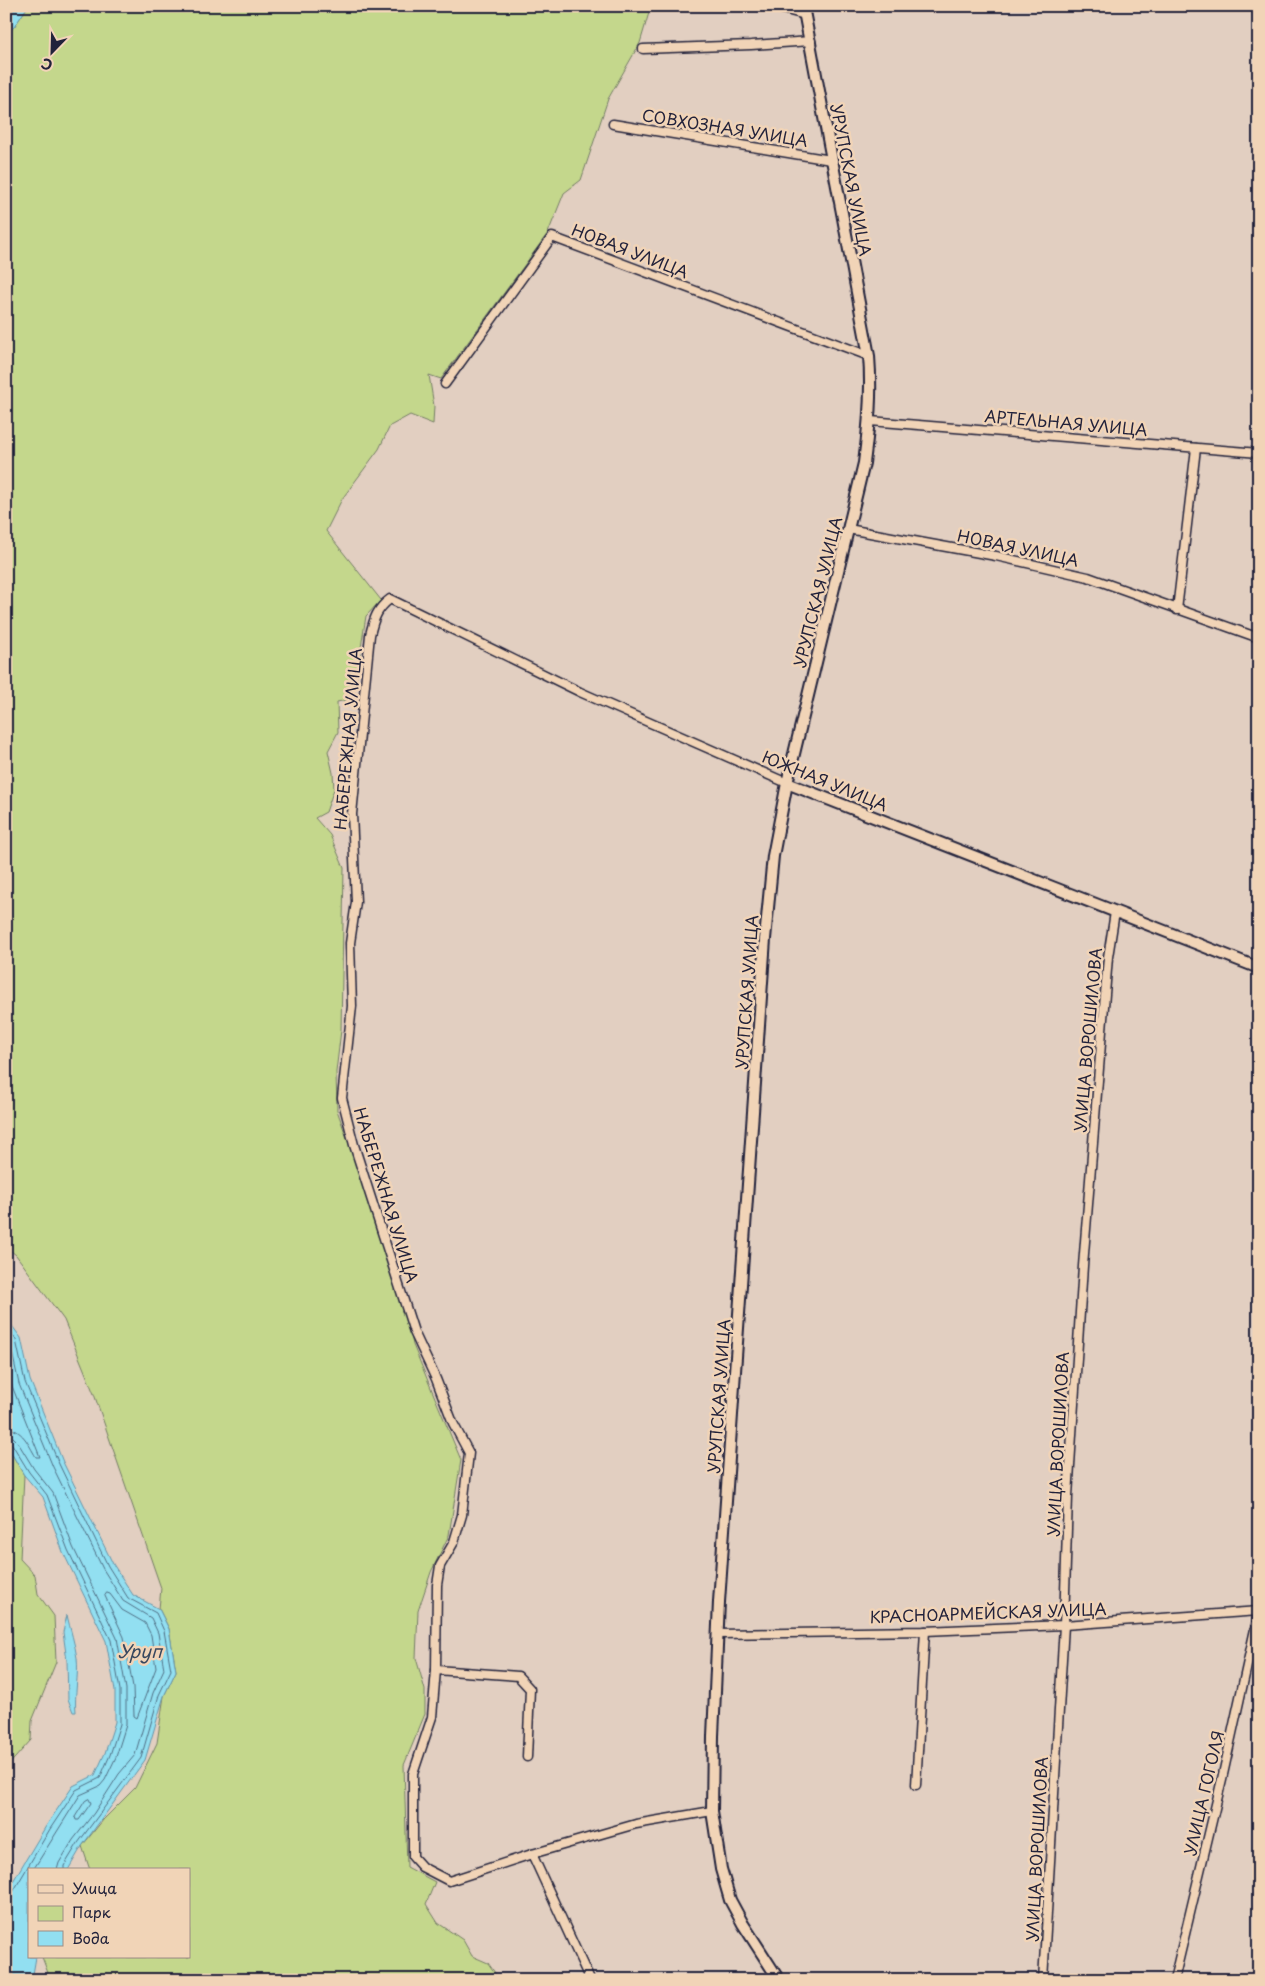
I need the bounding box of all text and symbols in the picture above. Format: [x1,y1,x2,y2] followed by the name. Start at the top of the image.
[28,28,78,78] north arrow
[38,53,56,76] text: С
[640,102,810,152] street label: СОВХОЗНАЯ УЛИЦА
[825,102,879,258] street label: УРУПСКАЯ УЛИЦА
[568,217,692,283] street label: НОВАЯ УЛИЦА
[984,403,1149,441] street label: АРТЕЛЬНАЯ УЛИЦА
[787,514,847,670] street label: УРУПСКАЯ УЛИЦА
[955,522,1081,572] street label: НОВАЯ УЛИЦА
[327,647,367,831] street label: НАБЕРЕЖНАЯ УЛИЦА
[759,744,892,816] street label: ЮЖНАЯ УЛИЦА
[729,914,763,1070] street label: УРУПСКАЯ УЛИЦА
[1067,946,1107,1133] street label: УЛИЦА ВОРОШИЛОВА
[349,1104,425,1286] street label: НАБЕРЕЖНАЯ УЛИЦА
[701,1318,735,1474] street label: УРУПСКАЯ УЛИЦА
[1040,1350,1074,1537] street label: УЛИЦА ВОРОШИЛОВА
[869,1596,1107,1628] street label: КРАСНОАРМЕЙСКАЯ УЛИЦА
[118,1637,164,1664] water label: Уруп
[1177,1728,1229,1858] street label: УЛИЦА ГОГОЛЯ
[1019,1755,1053,1942] street label: УЛИЦА ВОРОШИЛОВА
[28,1868,190,1958] legend
[72,1876,117,1899] text: Улица
[72,1900,111,1923] text: Парк
[72,1926,110,1949] text: Вода

